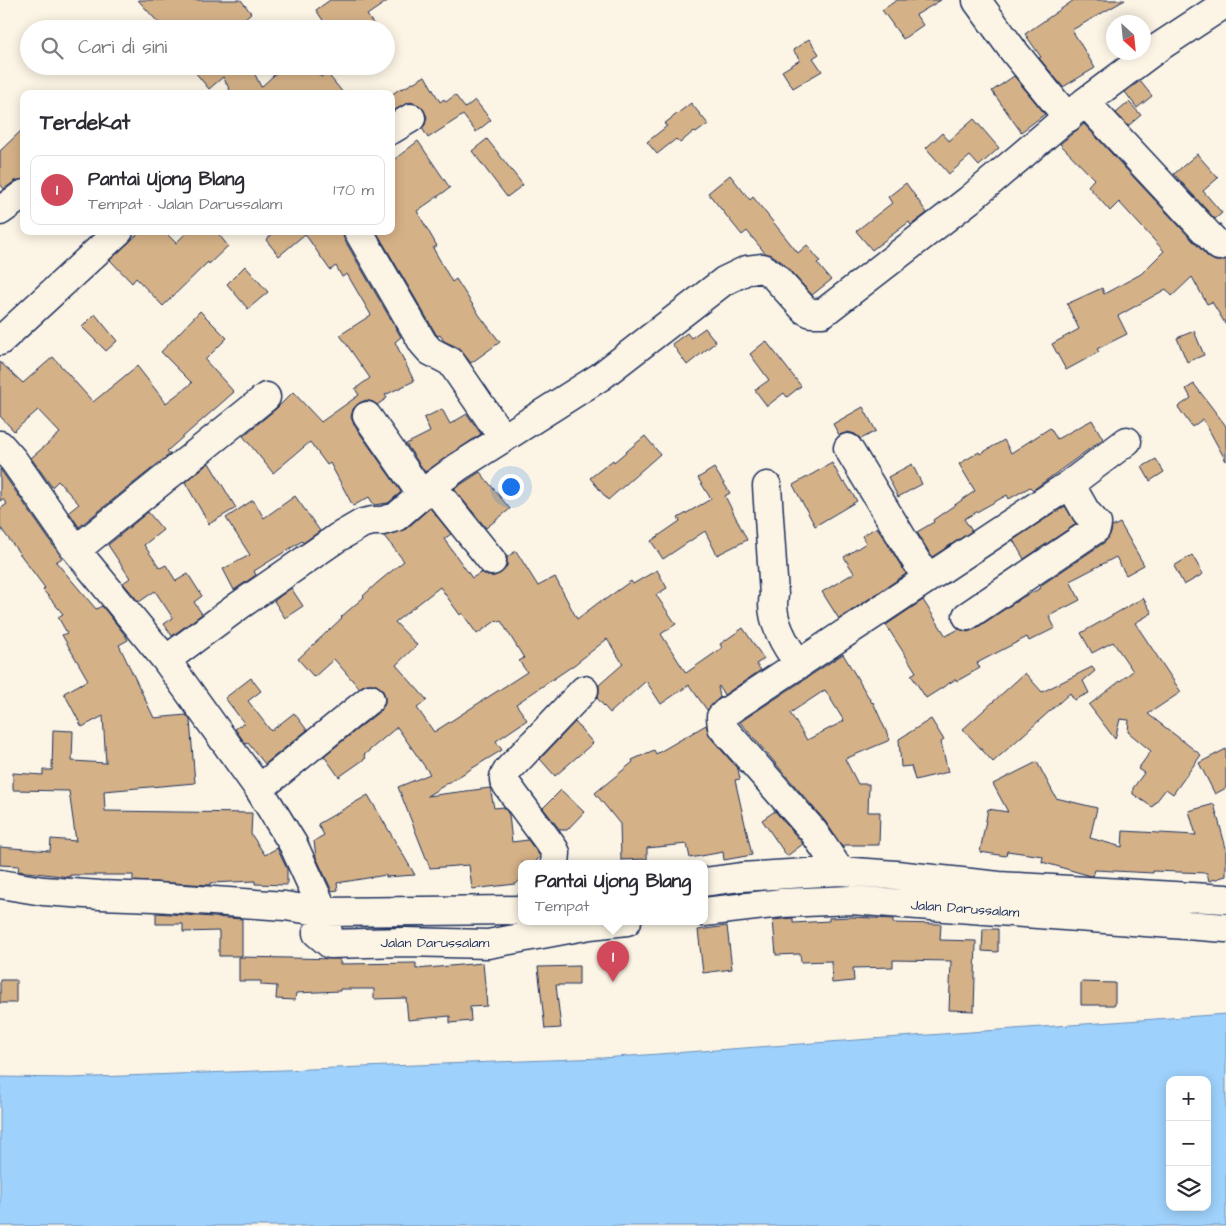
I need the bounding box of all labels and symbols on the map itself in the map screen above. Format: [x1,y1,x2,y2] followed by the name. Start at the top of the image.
[1106,15,1151,60] north arrow
[498,474,524,500] your location
[910,895,1020,923] street label: Jalan Darussalam
[381,933,490,953] street label: Jalan Darussalam
[597,941,629,982] pin: 1

